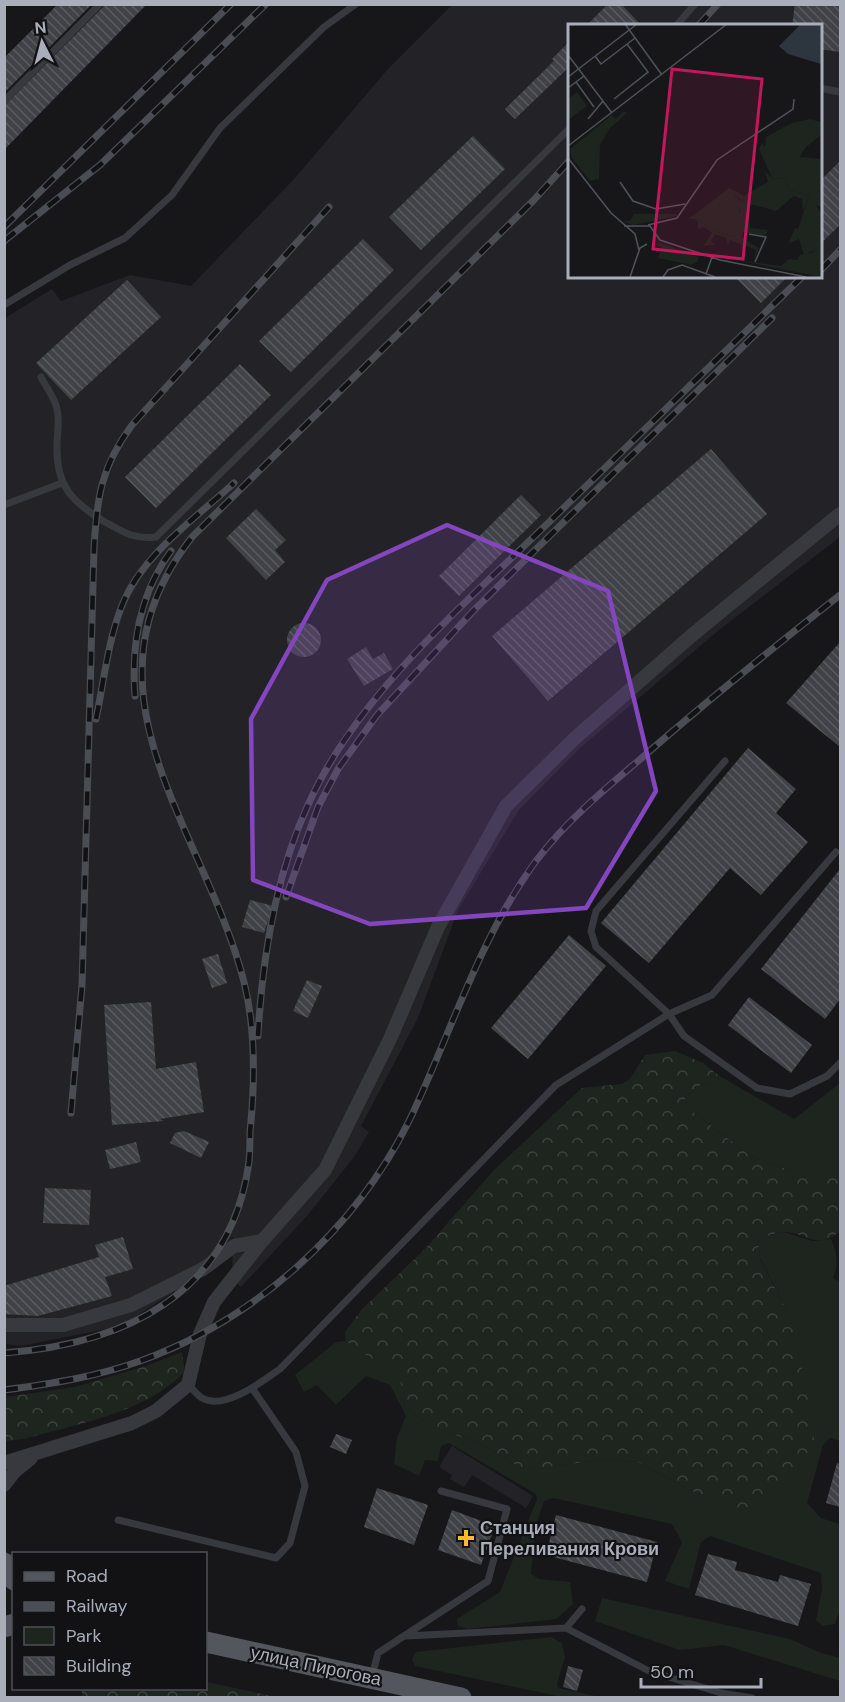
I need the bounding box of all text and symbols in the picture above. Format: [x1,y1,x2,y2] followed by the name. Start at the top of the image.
[12,12,72,72] north arrow
[34,17,47,39] text: N
[568,24,821,278] inset map
[480,1516,659,1561] place label: Станция Переливания Крови
[457,1529,475,1547] marker: Станция Переливания Крови
[12,1552,207,1690] legend
[66,1564,108,1588] text: Road
[66,1594,128,1618] text: Railway
[66,1624,102,1648] text: Park
[249,1640,384,1692] street label: улица Пирогова
[641,1651,761,1689] scale bar
[66,1654,131,1678] text: Building
[650,1660,694,1684] text: 50 m

